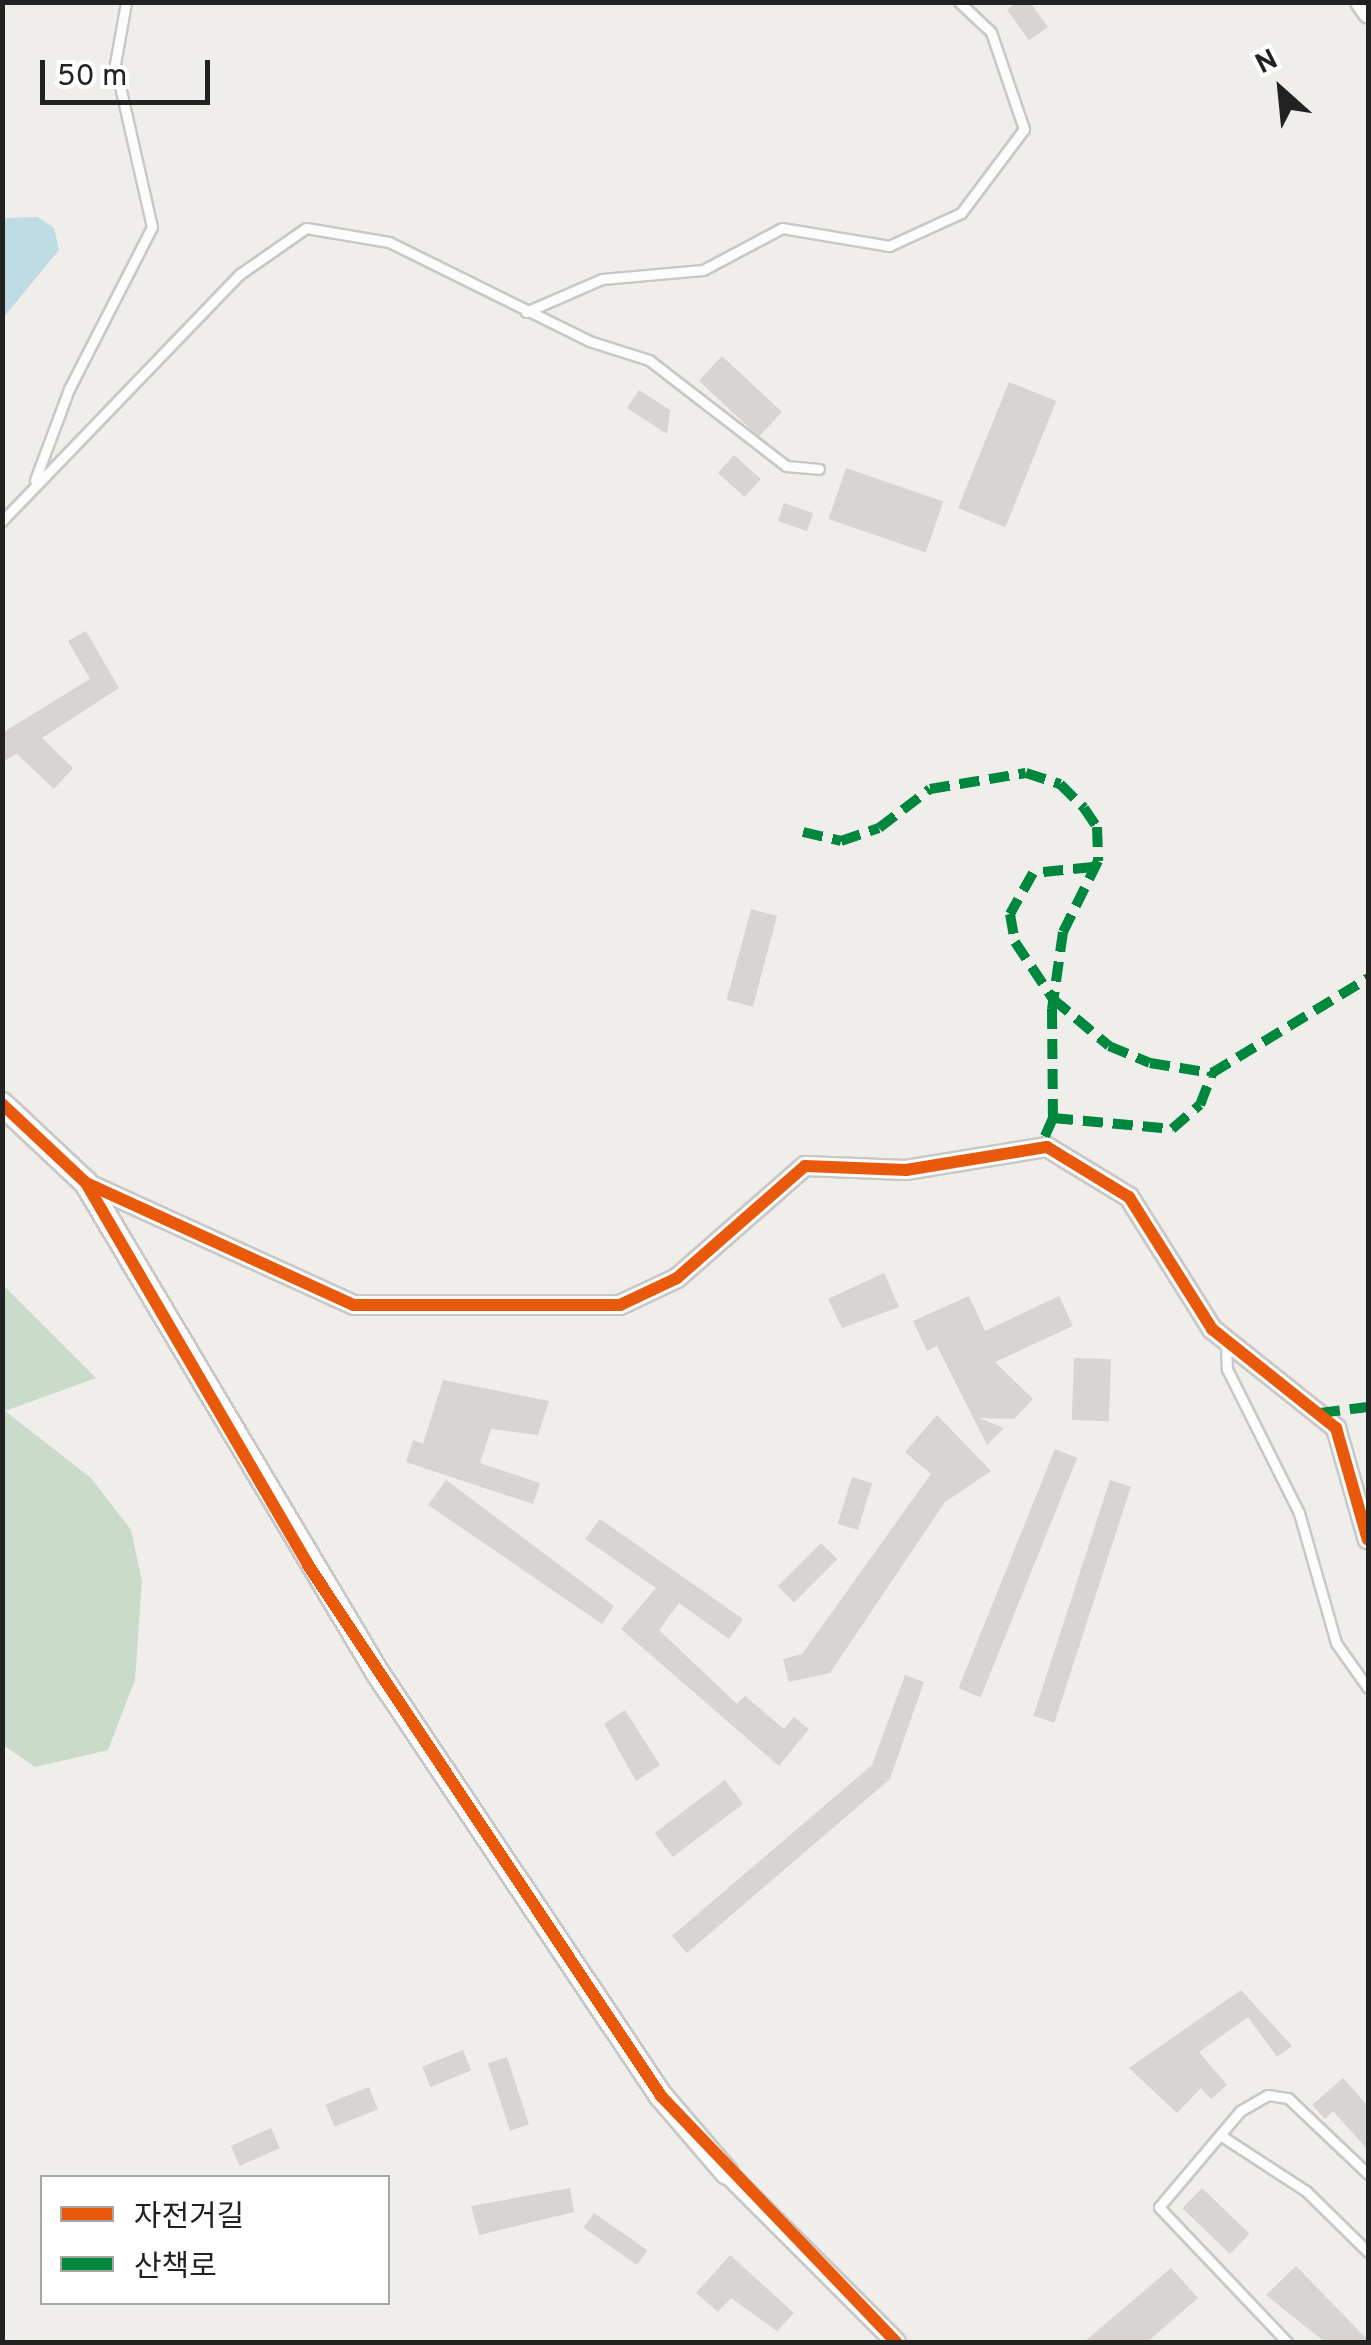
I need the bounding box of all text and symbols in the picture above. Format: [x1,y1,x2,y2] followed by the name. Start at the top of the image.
[45,40,215,102] scale bar
[1231,40,1331,140] north arrow
[1250,43,1285,84] text: N
[57,59,127,96] text: 50 m
[40,2175,390,2305] legend
[134,2200,244,2237] text: 자전거길
[134,2250,217,2287] text: 산책로

